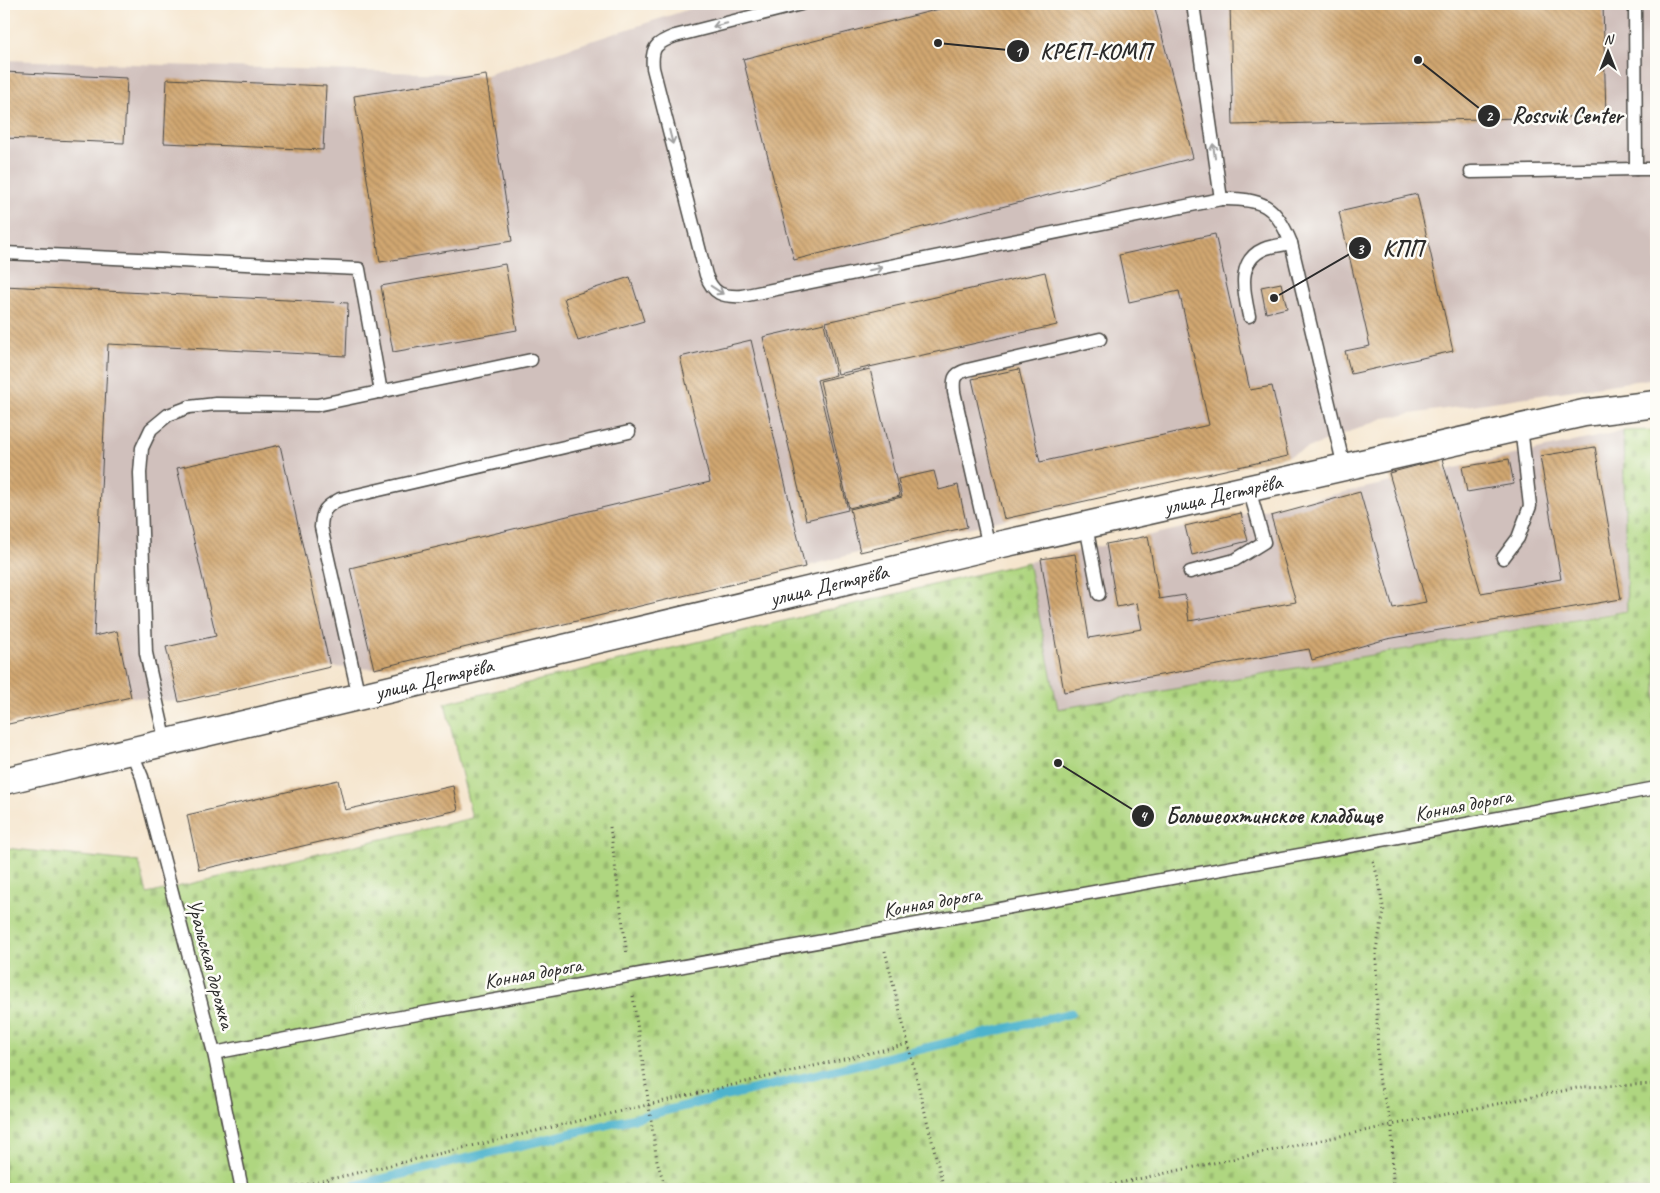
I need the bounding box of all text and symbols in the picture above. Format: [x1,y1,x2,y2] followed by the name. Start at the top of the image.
[712,20,728,30] one-way arrow
[1582,28,1632,78] north arrow
[1604,31,1615,48] text: N
[1005,33,1162,70] callout: КРЕП-КОМП
[1040,38,1155,66] text: КРЕП-КОМП
[1015,43,1024,62] text: 1
[1477,97,1632,134] callout: Rossvik Center
[1512,102,1625,130] text: Rossvik Center
[1486,107,1494,126] text: 2
[666,129,676,145] one-way arrow
[1209,144,1219,160] one-way arrow
[1348,230,1433,267] callout: КПП
[1383,235,1426,263] text: КПП
[1357,240,1365,259] text: 3
[867,264,883,273] one-way arrow
[710,285,724,296] one-way arrow
[1159,468,1286,521] street label: улица Дегтярёва
[765,558,892,612] street label: улица Дегтярёва
[370,652,497,706] street label: улица Дегтярёва
[1412,782,1516,827] street label: Конная дорога
[1130,797,1393,834] callout: Большеохтинское кладбище
[1166,802,1384,830] text: Большеохтинское кладбище
[1140,807,1149,826] text: 4
[881,880,985,923] street label: Конная дорога
[181,896,241,1034] street label: Уральская дорожка
[482,951,586,994] street label: Конная дорога

